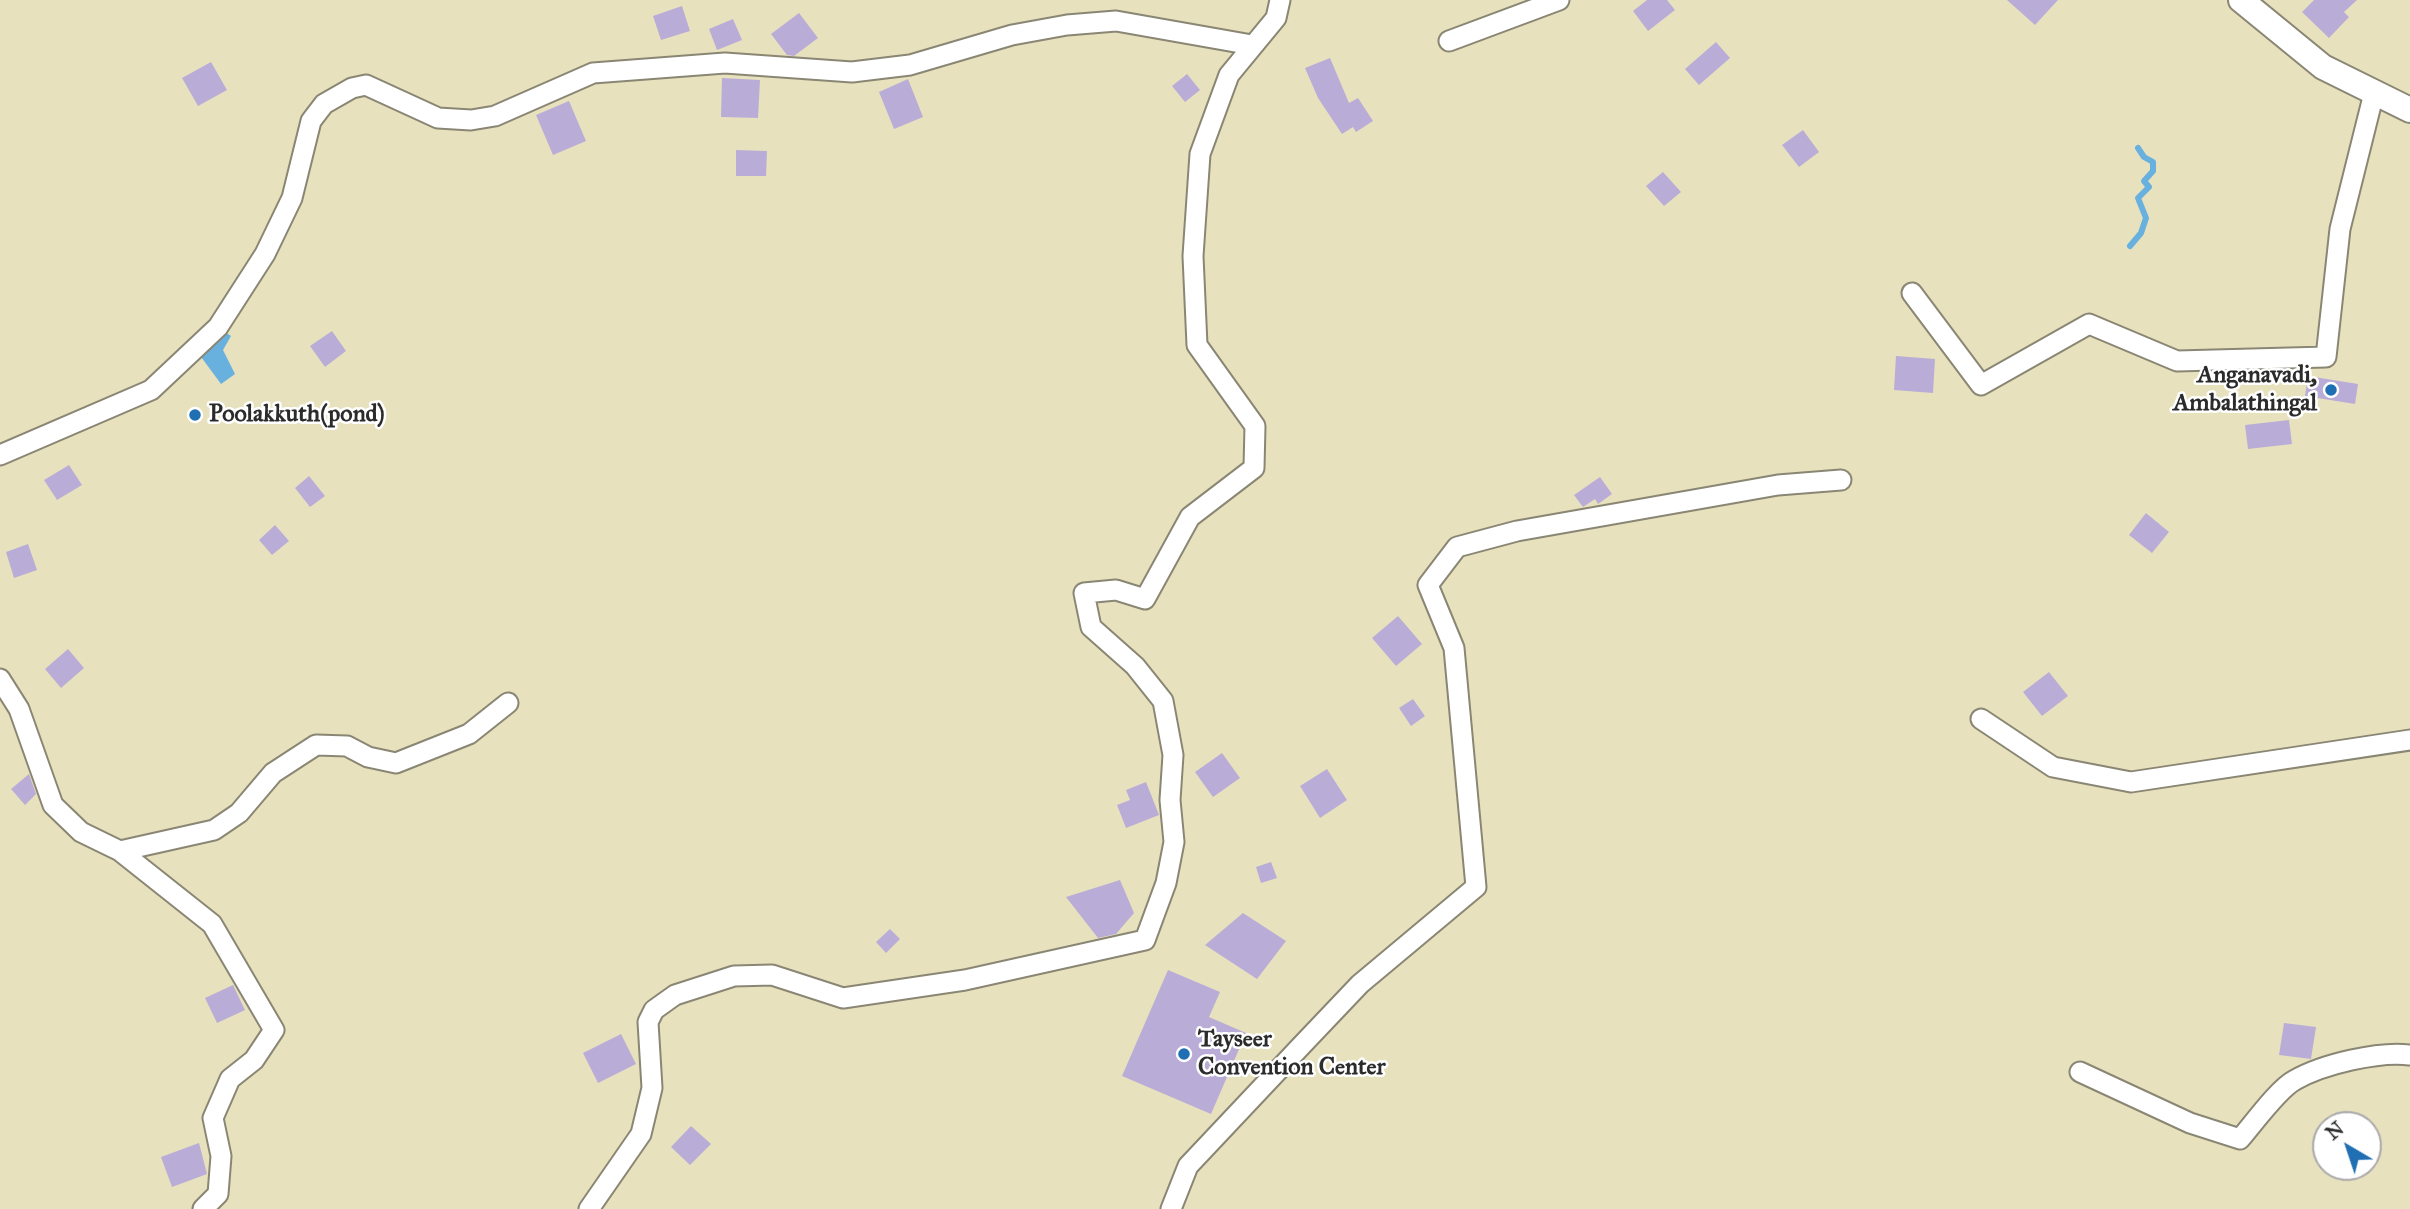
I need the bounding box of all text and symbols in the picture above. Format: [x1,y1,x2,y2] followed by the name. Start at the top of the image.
[2173,362,2317,418] place label: Anganavadi, Ambalathingal
[2323,382,2339,398] marker: Anganavadi, Ambalathingal
[209,401,385,429] place label: Poolakkuth(pond)
[187,407,203,423] marker: Poolakkuth(pond)
[1198,1026,1385,1082] place label: Tayseer Convention Center
[1176,1046,1192,1062] marker: Tayseer Convention Center
[2312,1111,2382,1181] north arrow
[2321,1117,2348,1145] text: N

